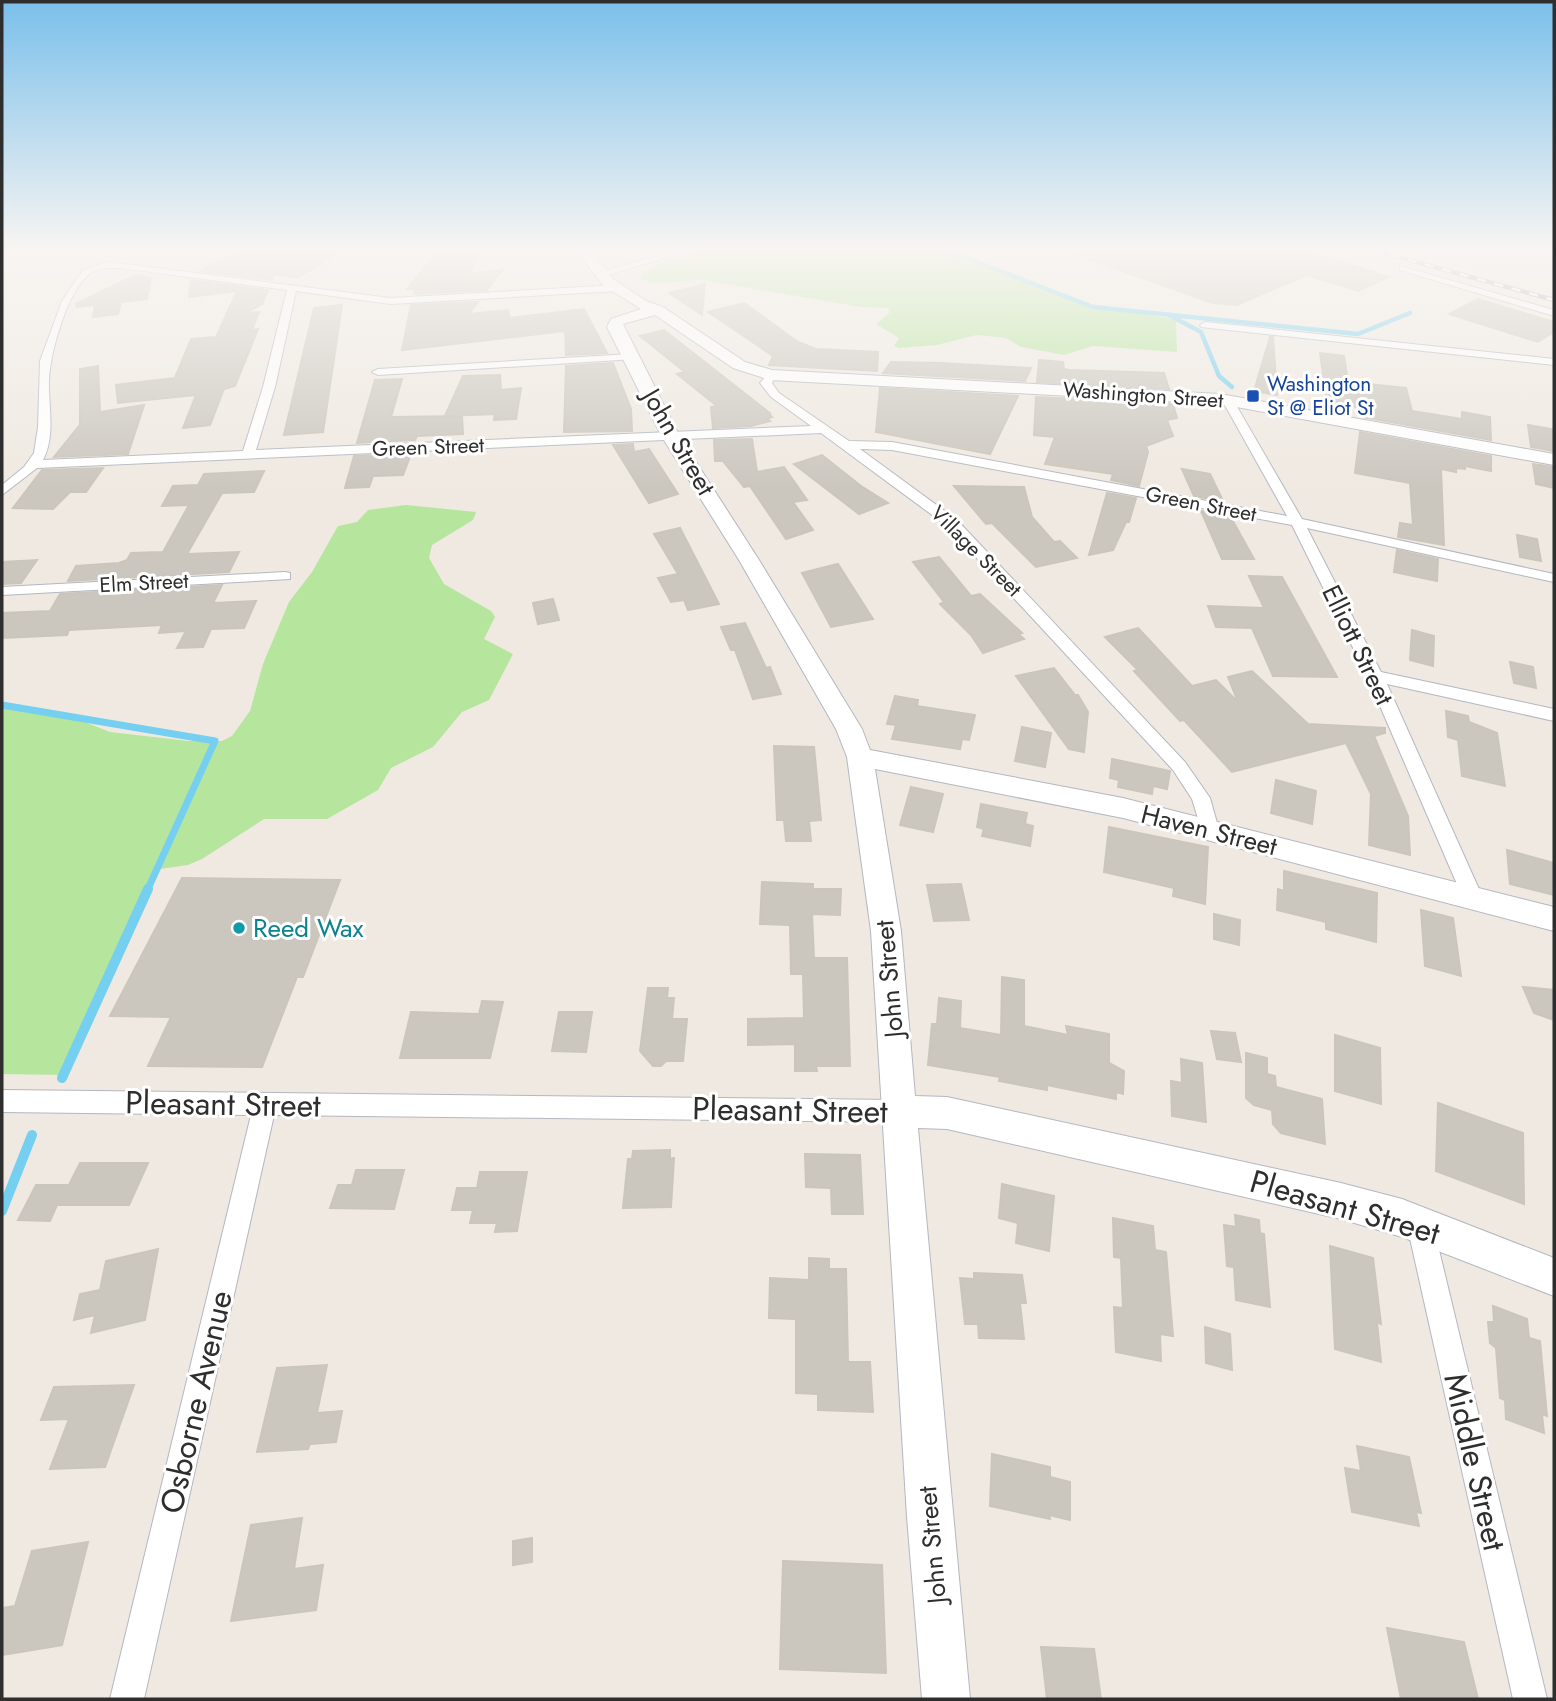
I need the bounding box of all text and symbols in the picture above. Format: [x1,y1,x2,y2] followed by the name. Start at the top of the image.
[1267,369,1374,423] place label: Washington St @ Eliot St
[1062,374,1224,416] street label: Washington Street
[632,379,725,503] street label: John Street
[1245,388,1261,404] marker: Washington St @ Eliot St
[371,430,485,464] street label: Green Street
[1143,479,1259,529] street label: Green Street
[924,499,1028,603] street label: Village Street
[99,566,189,600] street label: Elm Street
[1313,578,1404,712] street label: Elliott Street
[1137,795,1282,865] street label: Haven Street
[253,909,364,947] place label: Reed Wax
[865,918,913,1042] street label: John Street
[231,920,247,936] marker: Reed Wax
[125,1079,321,1129] street label: Pleasant Street
[692,1085,888,1135] street label: Pleasant Street
[1245,1158,1446,1256] street label: Pleasant Street
[148,1286,244,1518] street label: Osborne Avenue
[1432,1369,1518,1555] street label: Middle Street
[908,1484,956,1608] street label: John Street

